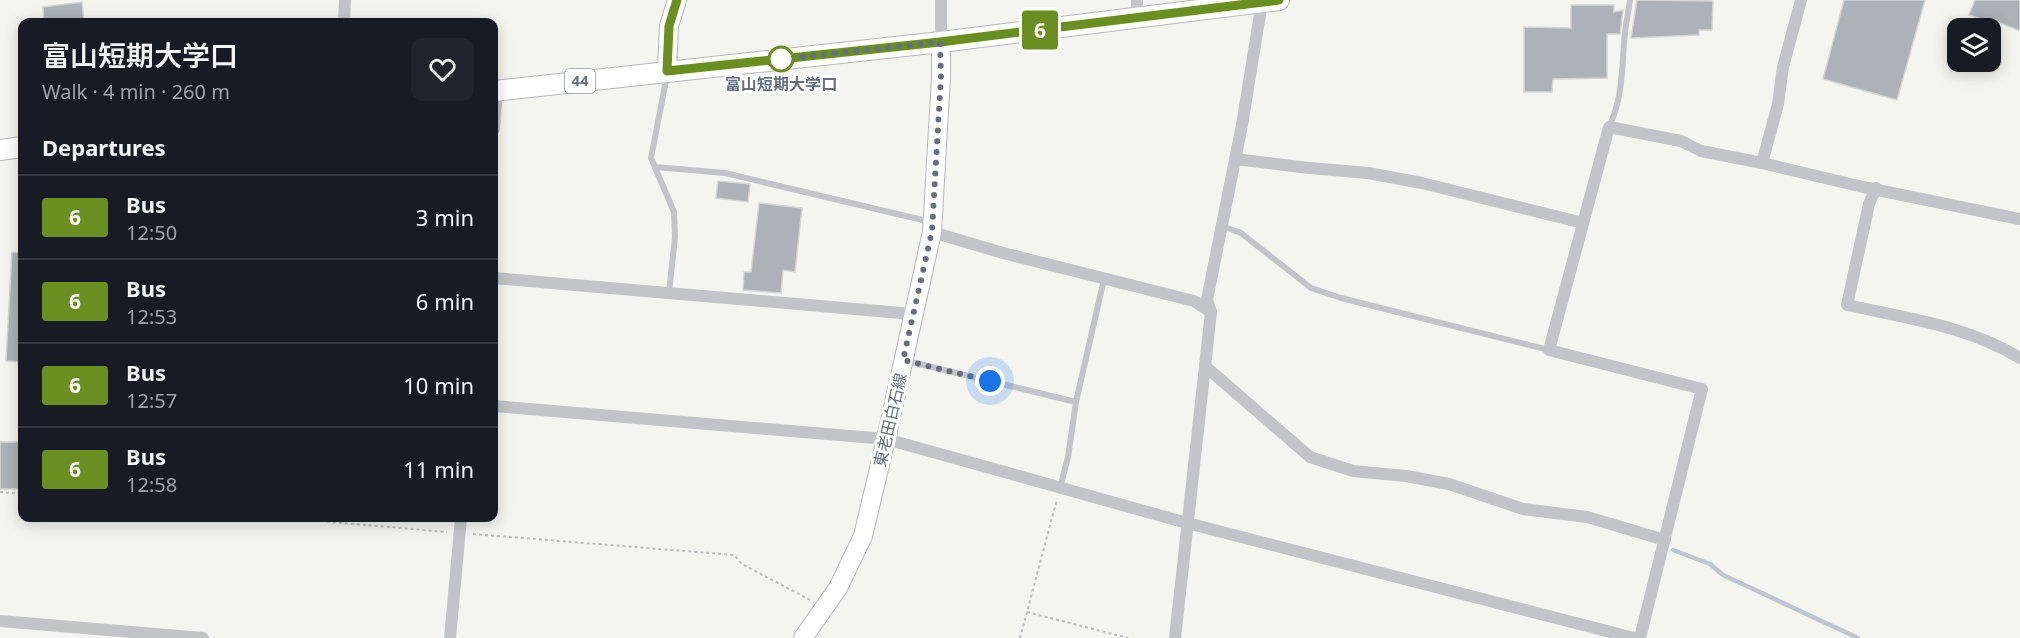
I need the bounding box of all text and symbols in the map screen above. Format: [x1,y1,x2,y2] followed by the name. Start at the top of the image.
[1020,10,1060,50] line badge: 6
[1034,16,1046,44] text: 6
[1947,18,2001,72] map controls
[1947,18,2001,72] button: layers
[42,36,238,74] text: 富山短期大学口
[411,38,474,101] button: heart
[768,46,794,72] marker: 富山短期大学口
[565,69,595,93] road number: 44
[725,73,837,95] place label: 富山短期大学口
[42,78,230,105] text: Walk · 4 min · 260 m
[42,132,166,162] text: Departures
[126,189,166,219] text: Bus
[416,202,474,232] text: 3 min
[69,203,81,231] text: 6
[126,219,177,246] text: 12:50
[126,273,166,303] text: Bus
[416,286,474,316] text: 6 min
[69,287,81,315] text: 6
[126,303,177,330] text: 12:53
[126,357,166,387] text: Bus
[975,366,1005,396] your location
[403,370,474,400] text: 10 min
[69,371,81,399] text: 6
[868,371,912,469] street label: 東老田白石線
[126,387,177,414] text: 12:57
[126,441,166,471] text: Bus
[403,454,474,484] text: 11 min
[69,455,81,483] text: 6
[126,471,177,498] text: 12:58

